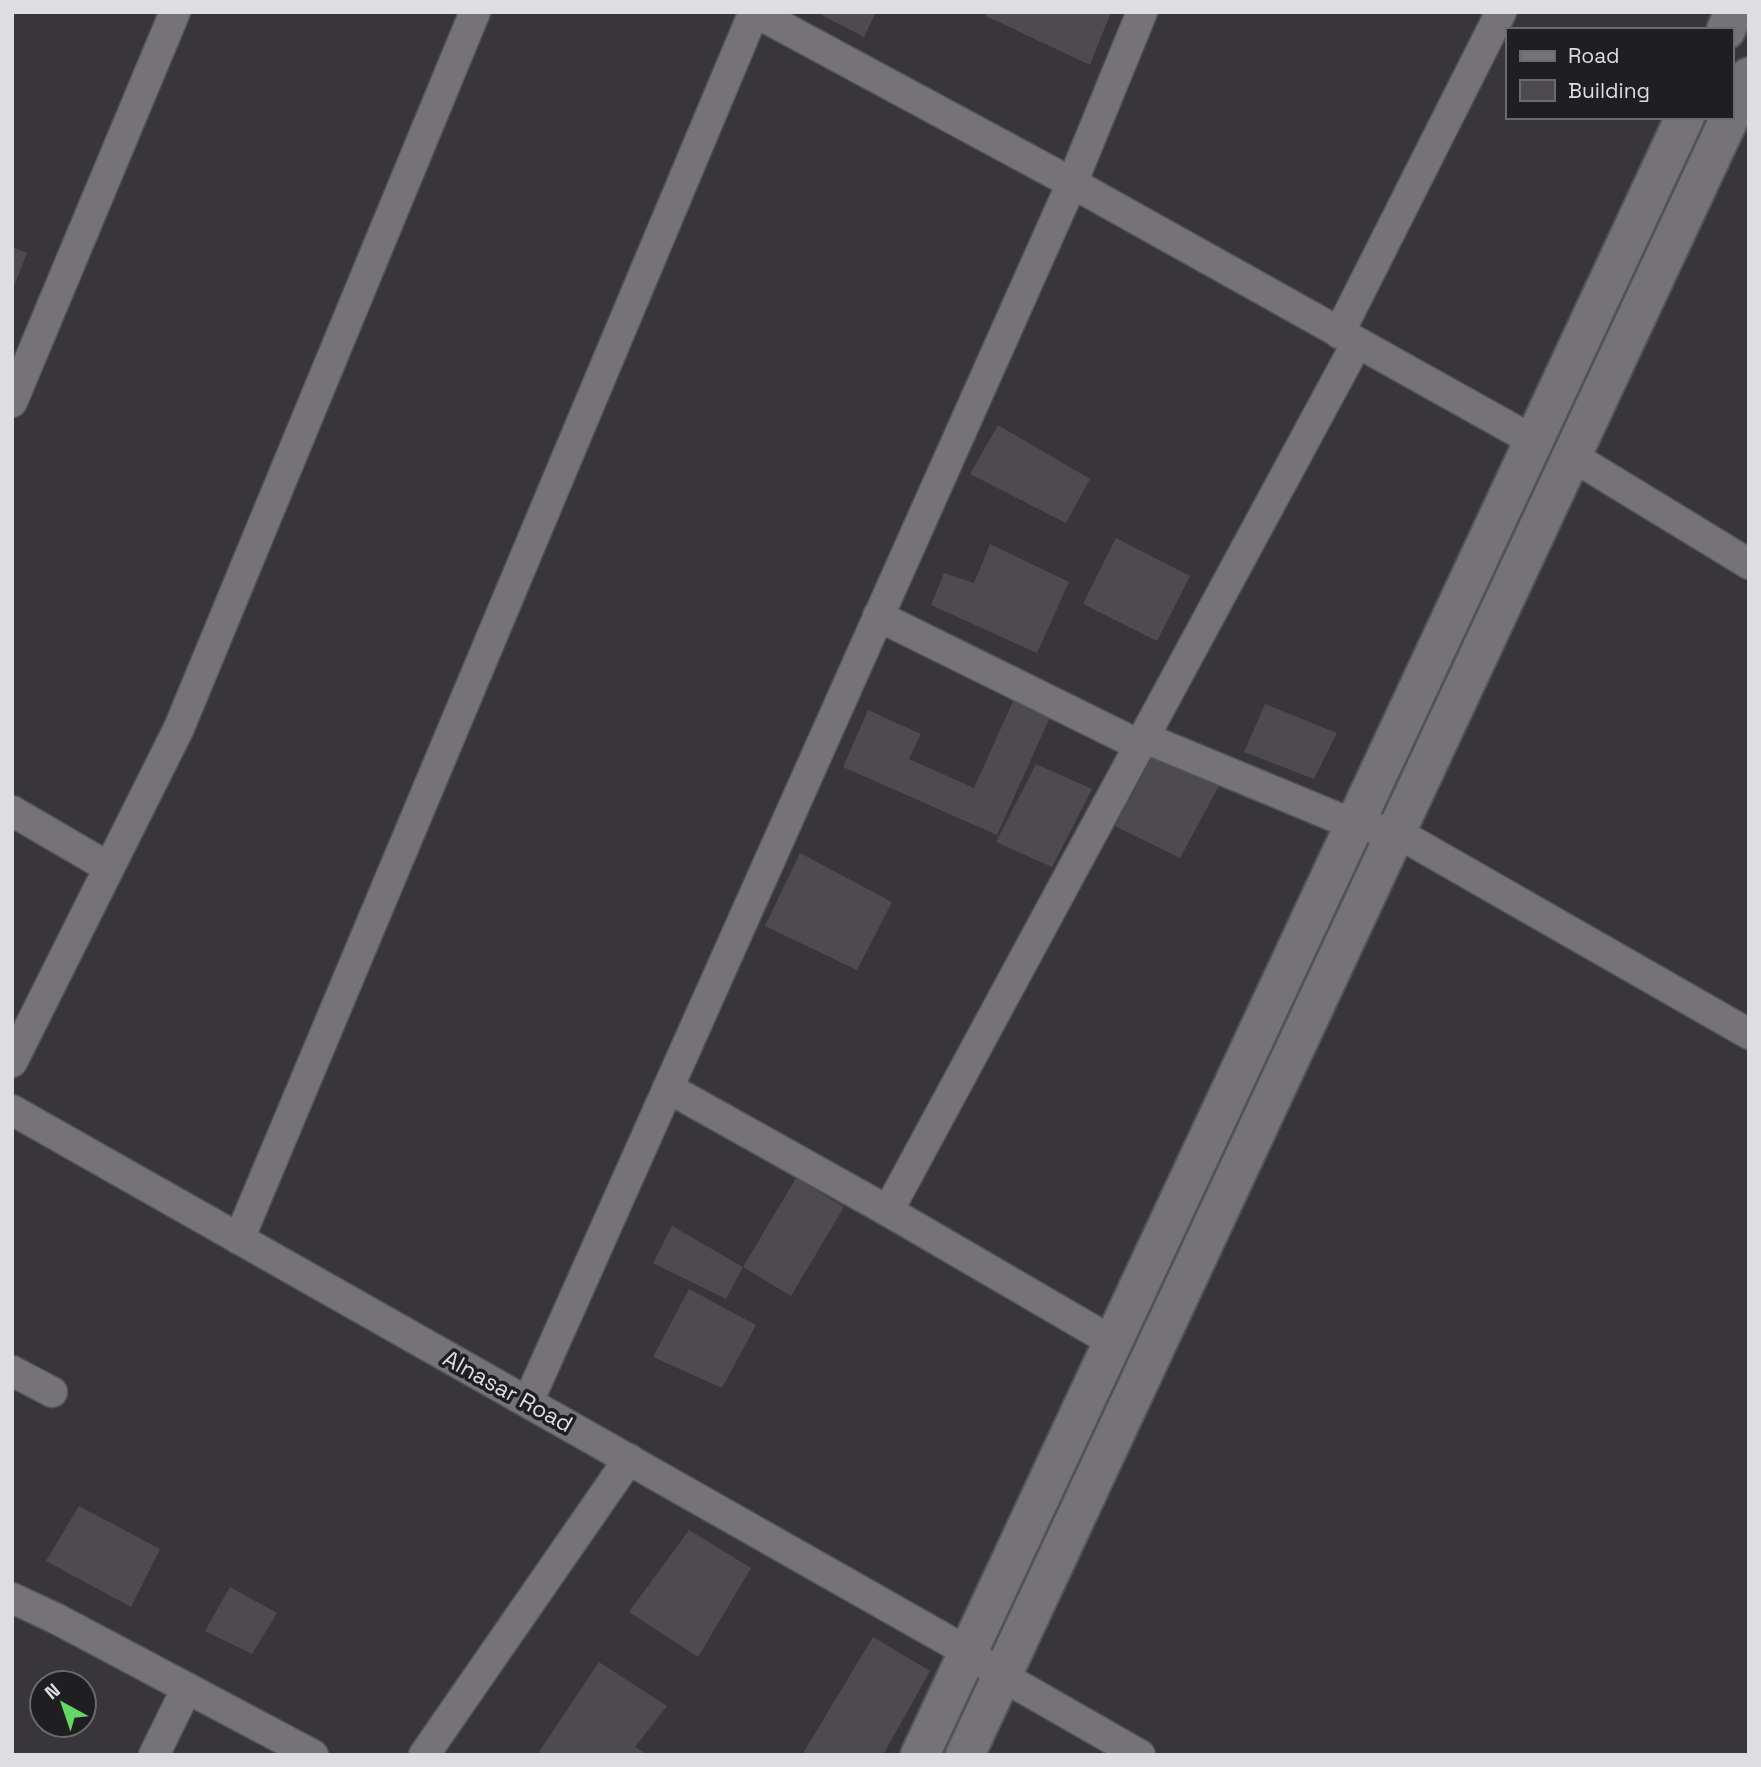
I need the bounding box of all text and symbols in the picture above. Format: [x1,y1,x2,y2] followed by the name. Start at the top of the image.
[1506,28,1733,119] legend
[1568,42,1620,69] text: Road
[1568,77,1650,104] text: Building
[438,1343,578,1439] street label: Alnasar Road
[28,1669,98,1739] north arrow
[39,1678,65,1705] text: N

